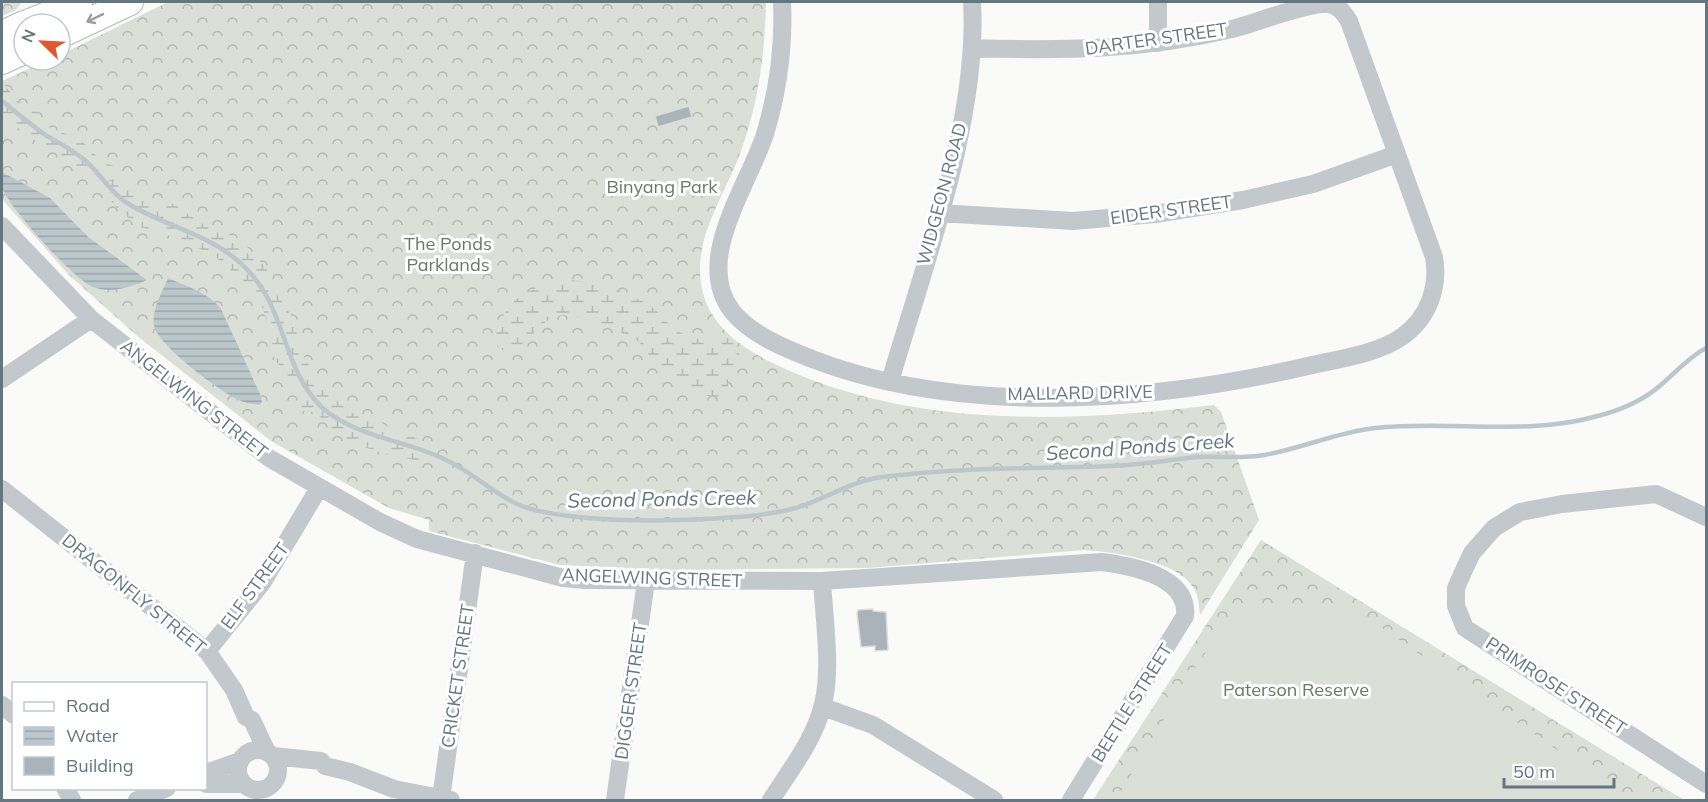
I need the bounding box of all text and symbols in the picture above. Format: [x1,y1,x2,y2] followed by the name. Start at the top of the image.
[12,12,72,72] north arrow
[86,13,104,25] one-way arrow
[1083,17,1229,60] street label: DARTER STREET
[17,26,40,45] text: N
[911,120,972,268] street label: WIDGEON ROAD
[606,175,718,198] park label: Binyang Park
[1109,190,1233,229] street label: EIDER STREET
[404,232,492,276] park label: The Ponds Parklands
[116,334,273,463] street label: ANGELWING STREET
[1007,380,1153,405] street label: MALLARD DRIVE
[1045,427,1236,466] water label: Second Ponds Creek
[567,484,757,513] water label: Second Ponds Creek
[58,528,211,659] street label: DRAGONFLY STREET
[216,538,294,633] street label: ELF STREET
[561,563,743,592] street label: ANGELWING STREET
[436,602,479,749] street label: CRICKET STREET
[609,621,652,761] street label: DIGGER STREET
[1482,632,1631,740] street label: PRIMROSE STREET
[1086,639,1177,766] street label: BEETLE STREET
[1223,678,1369,701] park label: Paterson Reserve
[12,682,207,790] legend
[66,694,110,717] text: Road
[66,724,119,747] text: Water
[1504,751,1614,789] scale bar
[66,754,134,777] text: Building
[1513,760,1555,783] text: 50 m

